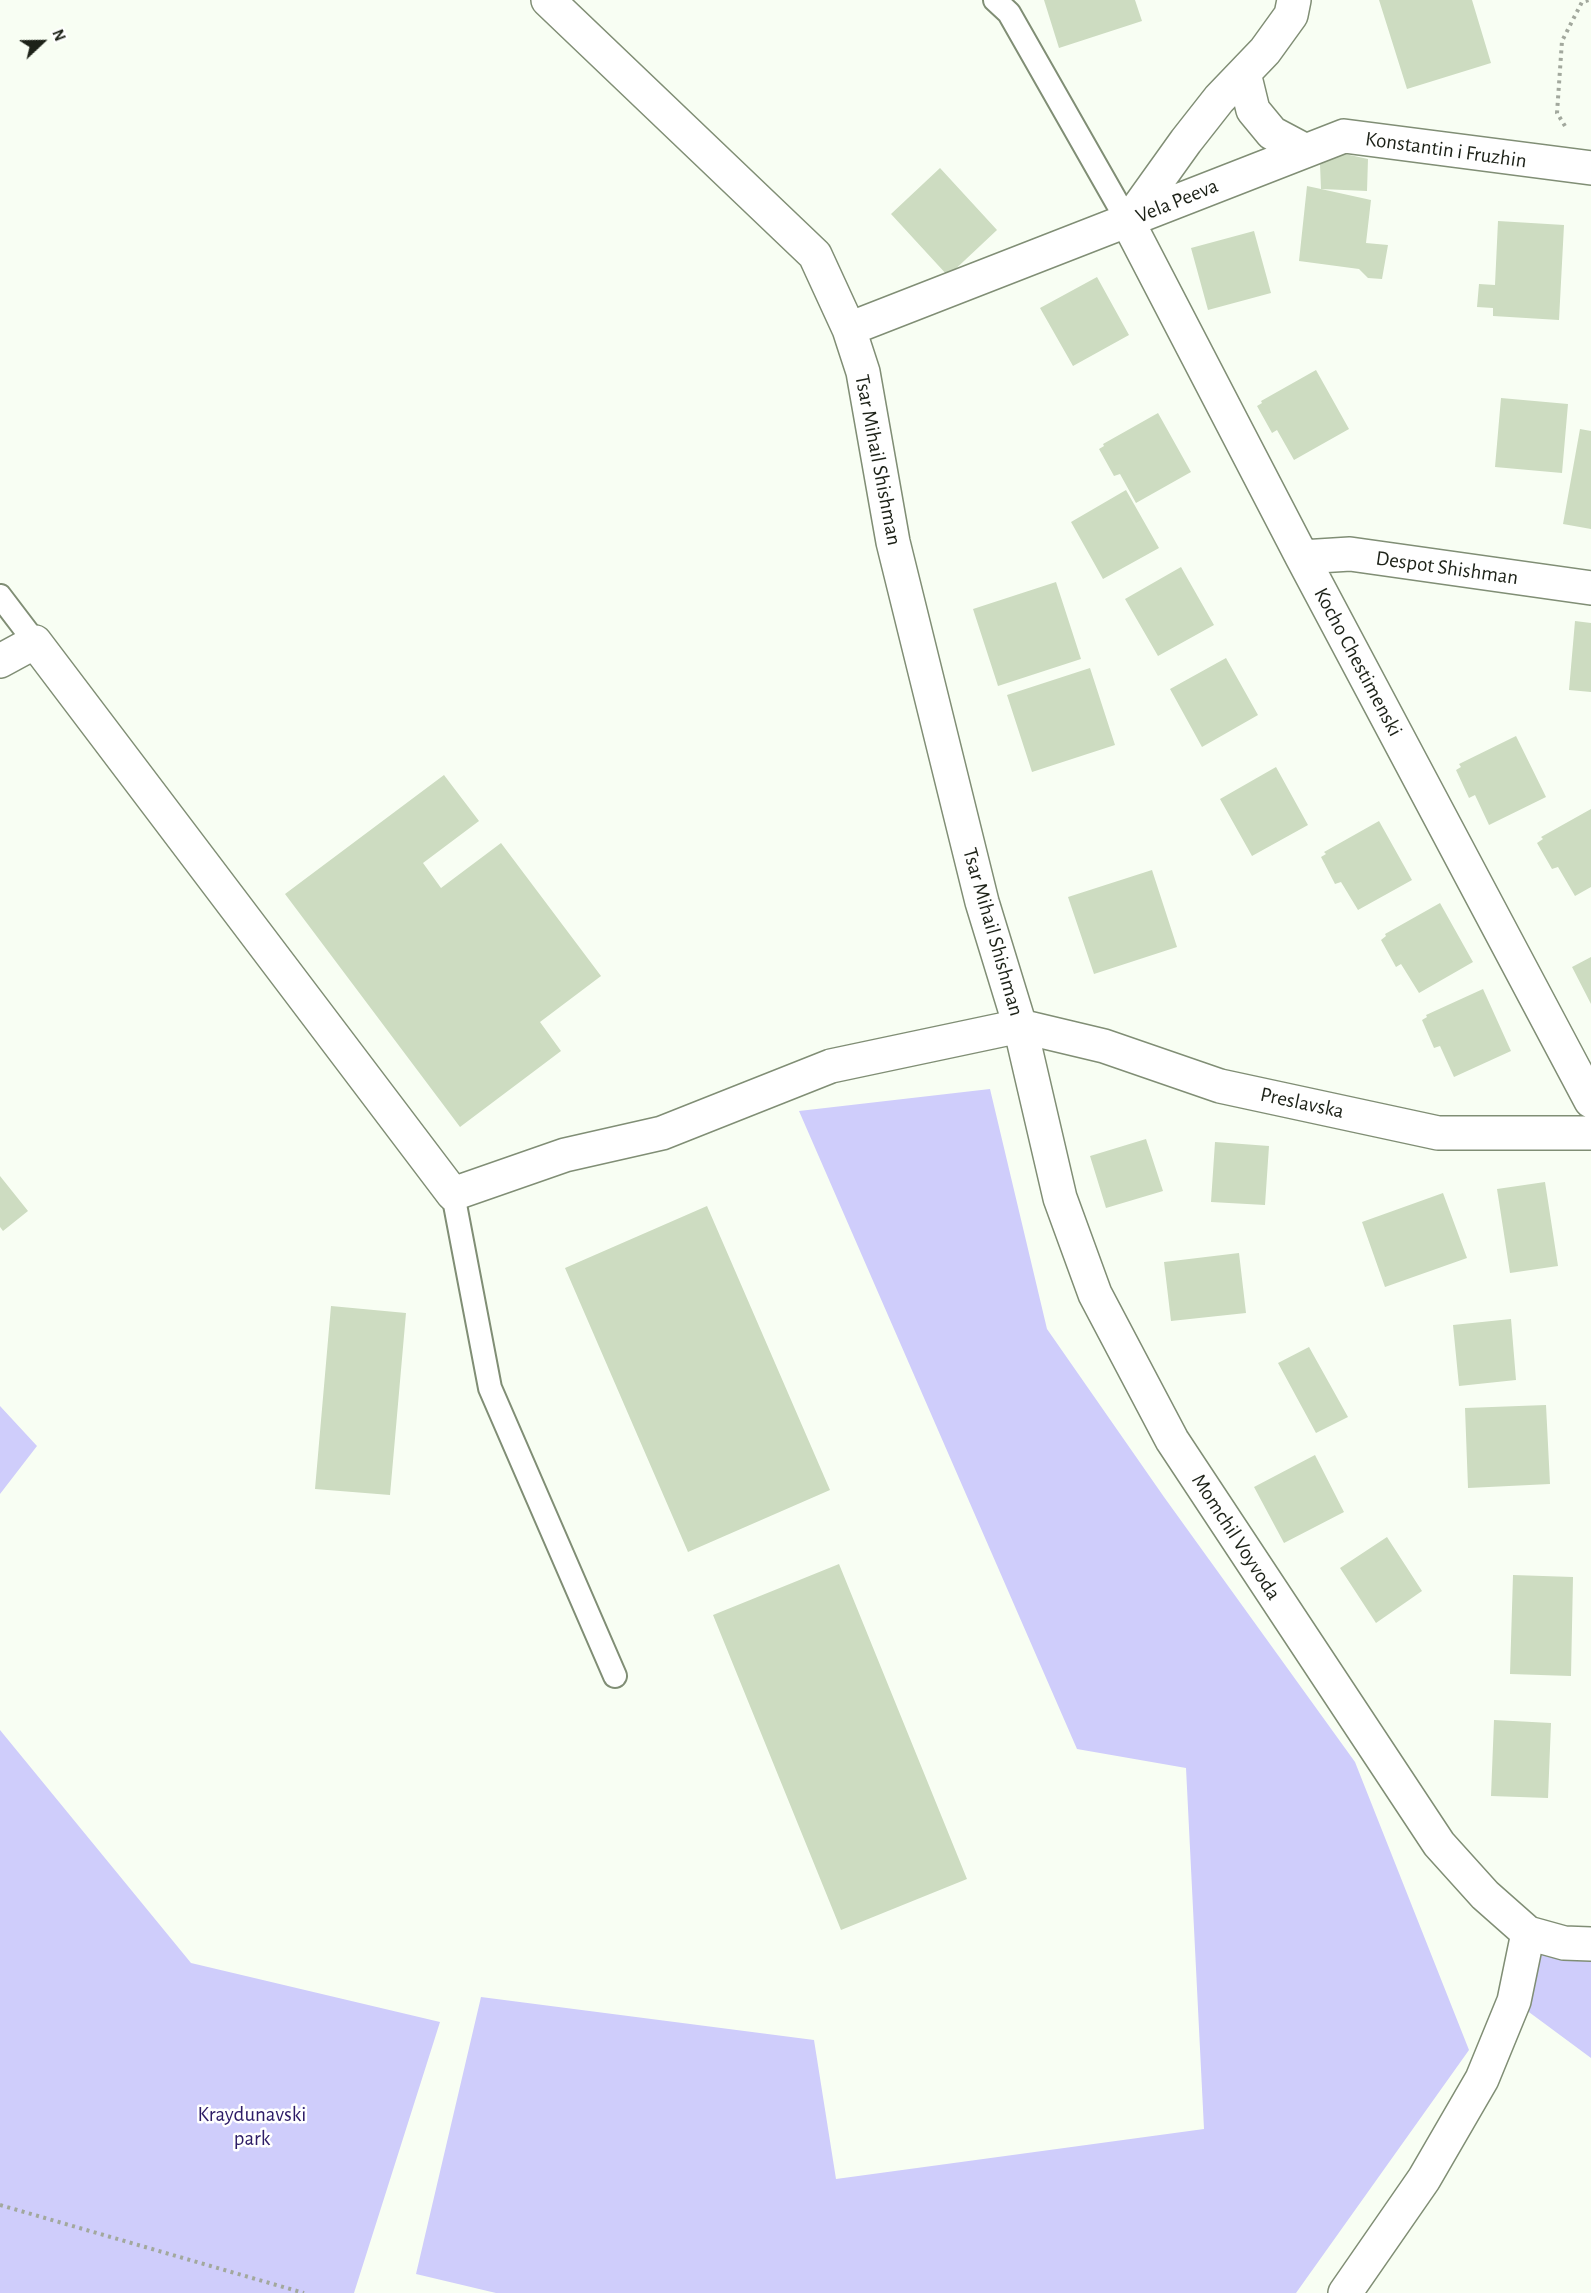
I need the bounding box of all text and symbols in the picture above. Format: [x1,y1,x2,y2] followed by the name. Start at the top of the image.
[12,12,72,72] north arrow
[49,27,68,43] text: N
[1364,126,1528,174] street label: Konstantin i Fruzhin
[1132,173,1222,229] street label: Vela Peeva
[849,372,907,548] street label: Tsar Mihail Shishman
[1374,546,1520,590] street label: Despot Shishman
[1308,583,1408,741] street label: Kocho Chestimenski
[957,845,1029,1019] street label: Tsar Mihail Shishman
[1258,1082,1346,1124] street label: Preslavska
[1186,1469,1286,1605] street label: Momchil Voyvoda
[198,2102,306,2152] park label: Kraydunavski park

